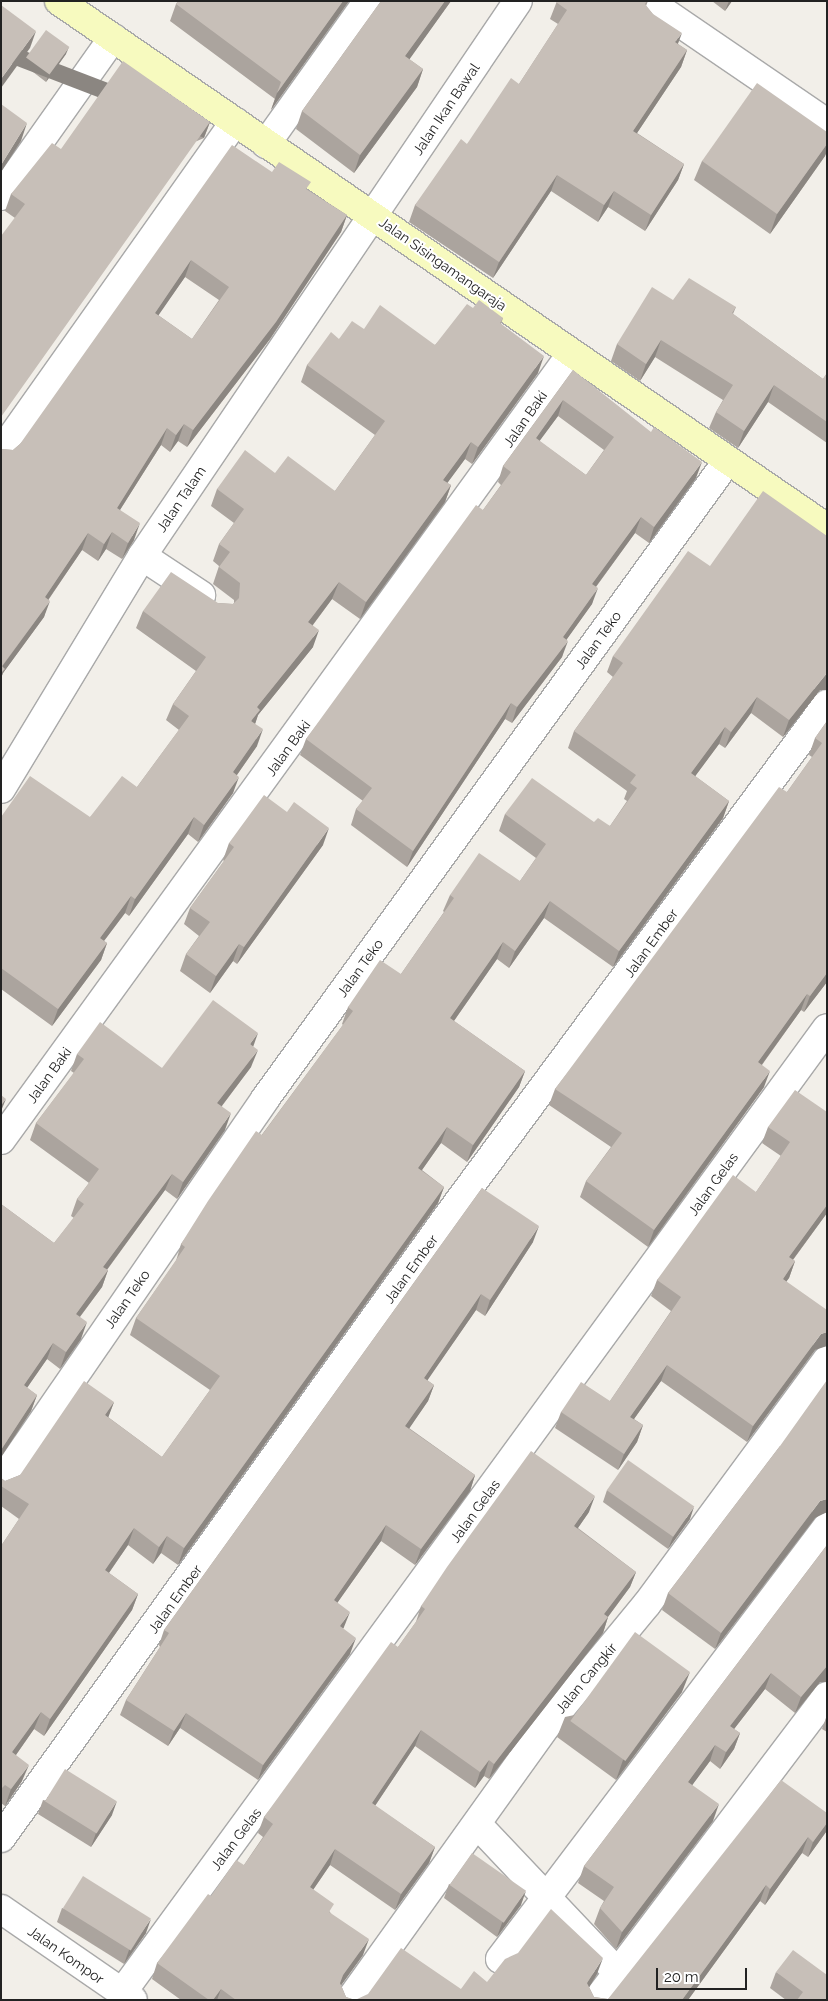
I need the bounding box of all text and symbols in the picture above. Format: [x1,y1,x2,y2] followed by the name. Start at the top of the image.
[409,60,483,158] street label: Jalan Ikan Bawal
[376,214,510,314] street label: Jalan Sisingamangaraja
[500,388,550,450] street label: Jalan Baki
[153,463,209,535] street label: Jalan Talam
[571,608,625,672] street label: Jalan Teko
[262,717,314,779] street label: Jalan Baki
[621,905,681,981] street label: Jalan Ember
[333,936,387,1000] street label: Jalan Teko
[23,1044,75,1106] street label: Jalan Baki
[684,1149,742,1219] street label: Jalan Gelas
[381,1231,441,1307] street label: Jalan Ember
[101,1266,153,1332] street label: Jalan Teko
[446,1476,504,1546] street label: Jalan Gelas
[145,1561,205,1637] street label: Jalan Ember
[552,1639,620,1717] street label: Jalan Cangkir
[207,1804,265,1874] street label: Jalan Gelas
[25,1923,107,1987] street label: Jalan Kompor
[658,1958,749,1990] scale bar
[664,1968,699,1986] text: 20 m

